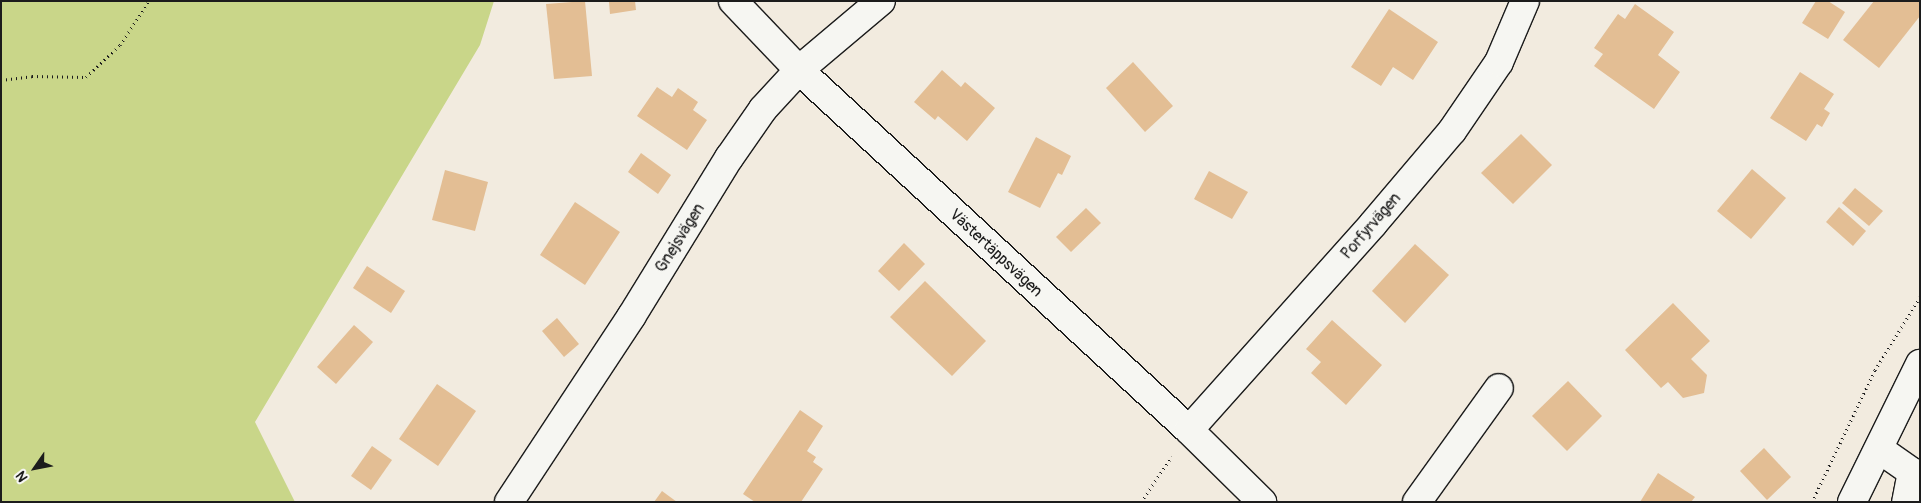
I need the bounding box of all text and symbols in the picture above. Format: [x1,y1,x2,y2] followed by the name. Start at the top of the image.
[1337,189,1405,263] street label: Porfyrvägen
[651,200,709,276] street label: Gnejsvägen
[945,205,1047,301] street label: Västertäppsvägen
[10,443,60,493] north arrow
[12,468,32,485] text: N

